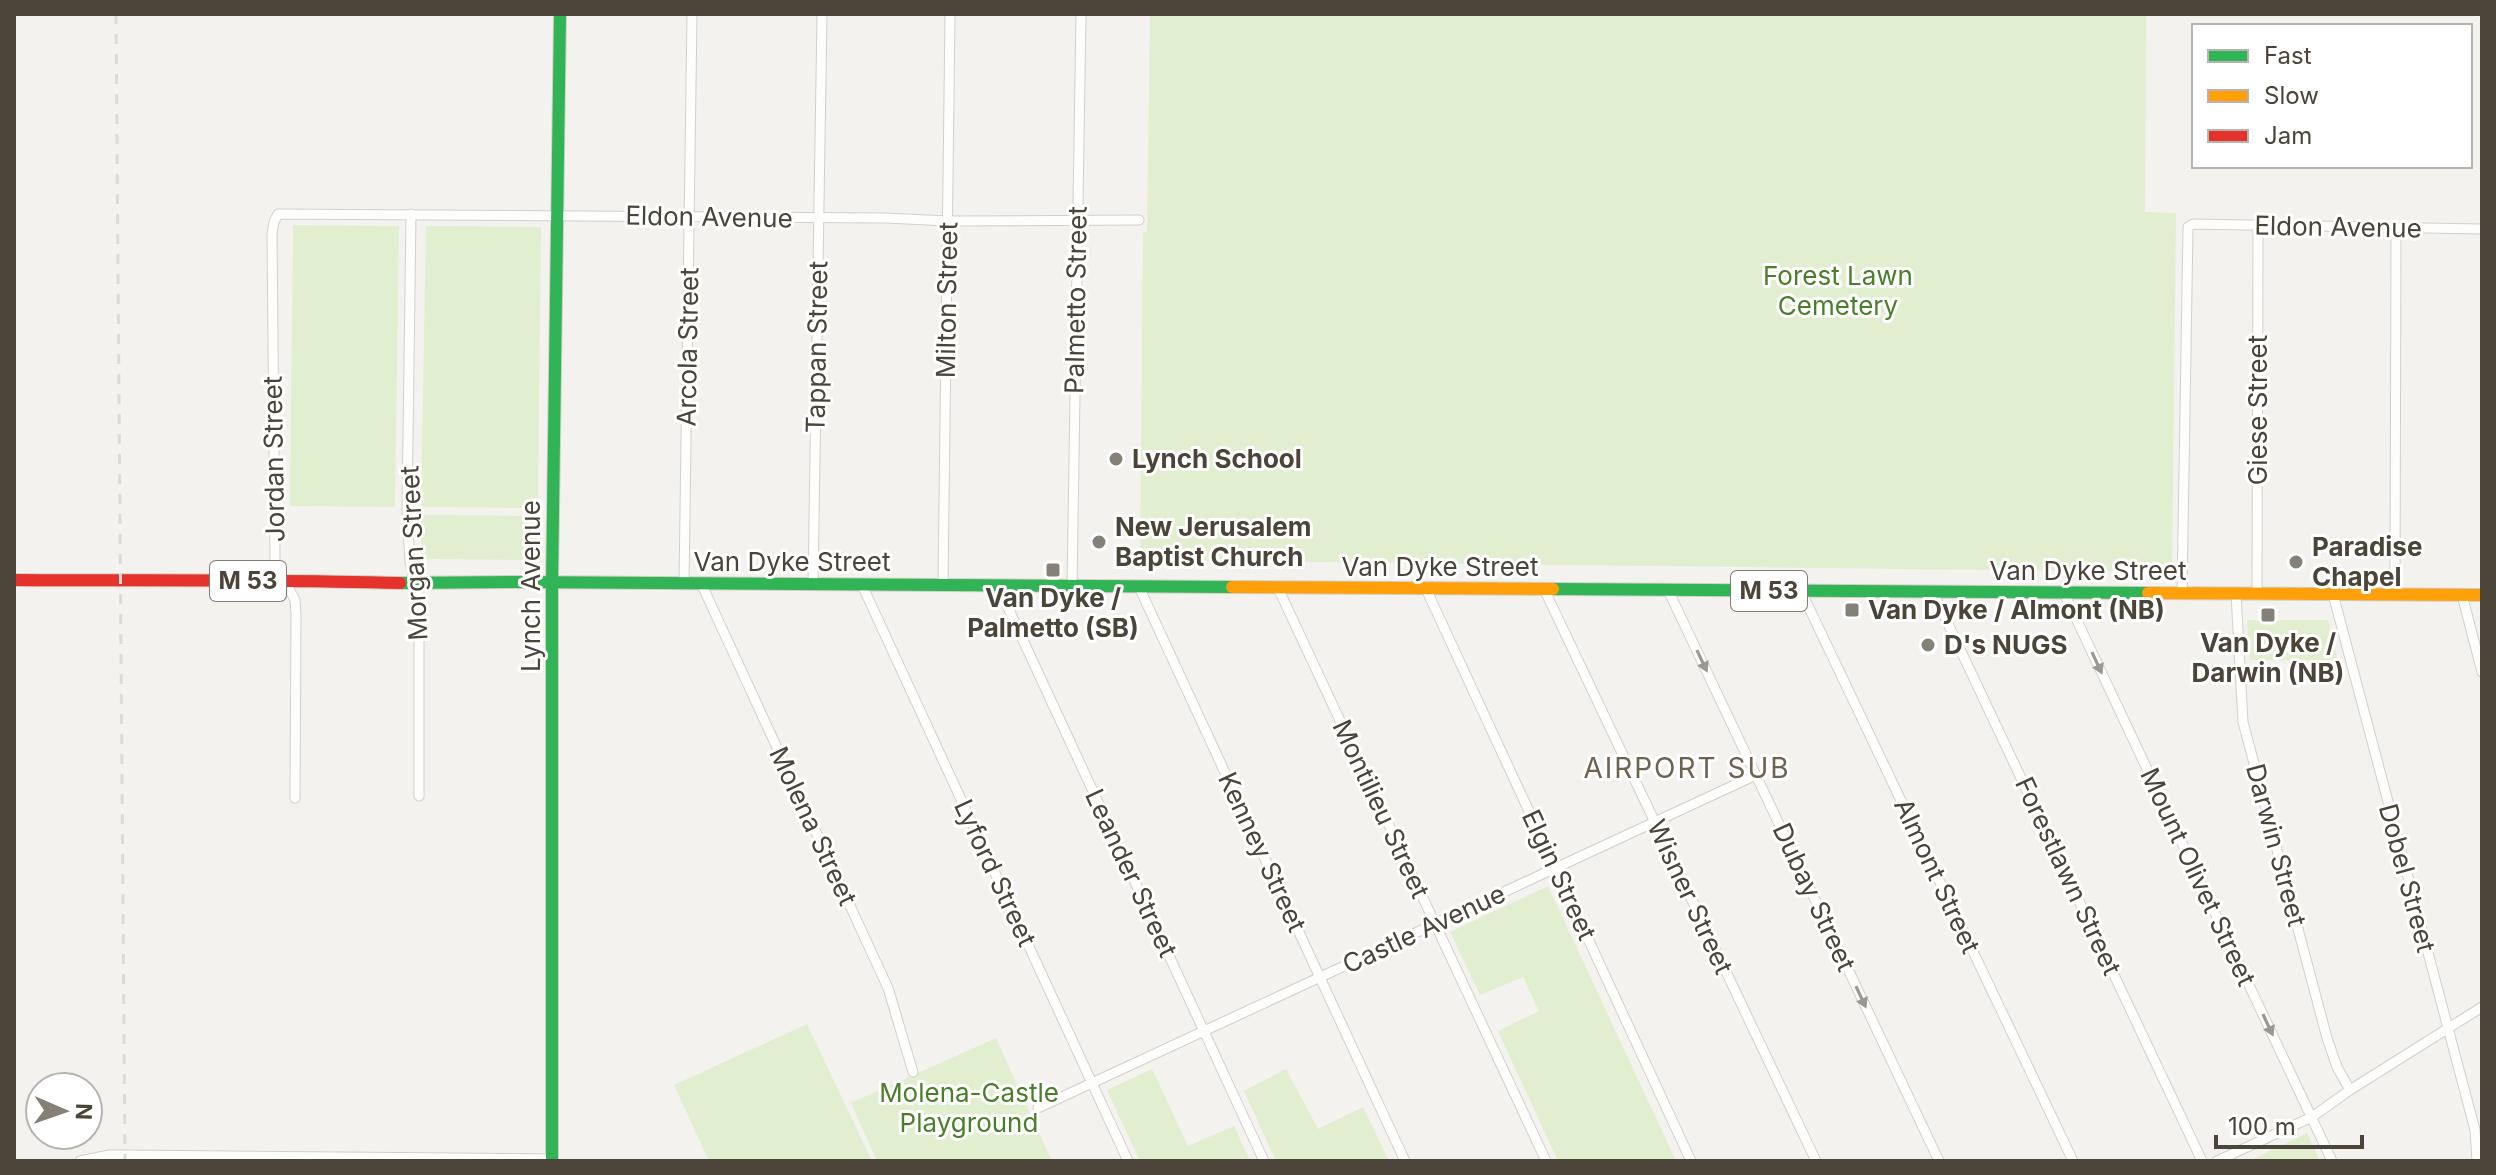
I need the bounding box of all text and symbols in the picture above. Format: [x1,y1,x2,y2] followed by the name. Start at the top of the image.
[2192,24,2472,168] legend
[2264,41,2312,70] text: Fast
[2264,81,2319,110] text: Slow
[2264,121,2312,150] text: Jam
[625,200,793,233] street label: Eldon Avenue
[1058,206,1093,394] street label: Palmetto Street
[2254,210,2422,243] street label: Eldon Avenue
[930,222,963,378] street label: Milton Street
[1763,260,1913,321] park label: Forest Lawn Cemetery
[799,261,834,433] street label: Tappan Street
[671,267,704,427] street label: Arcola Street
[2242,335,2273,485] street label: Giese Street
[257,376,290,542] street label: Jordan Street
[1132,443,1302,474] place label: Lynch School
[1107,450,1125,468] marker: Lynch School
[393,465,434,641] street label: Morgan Street
[515,500,546,672] street label: Lynch Avenue
[1115,511,1312,572] place label: New Jerusalem Baptist Church
[2312,531,2422,592] place label: Paradise Chapel
[1090,533,1108,551] marker: New Jerusalem Baptist Church
[694,546,890,577] street label: Van Dyke Street
[1342,551,1538,582] street label: Van Dyke Street
[2287,553,2305,571] marker: Paradise Chapel
[1990,555,2186,586] street label: Van Dyke Street
[210,561,286,601] road number: M 53
[1044,561,1062,579] marker: Van Dyke / Palmetto (SB)
[1731,571,1807,611] road number: M 53
[967,582,1139,643] place label: Van Dyke / Palmetto (SB)
[1868,594,2165,625] place label: Van Dyke / Almont (NB)
[1843,601,1861,619] marker: Van Dyke / Almont (NB)
[2259,606,2277,624] marker: Van Dyke / Darwin (NB)
[2192,627,2344,688] place label: Van Dyke / Darwin (NB)
[1944,629,2068,660] place label: D's NUGS
[1919,636,1937,654] marker: D's NUGS
[1695,649,1709,672] one-way arrow
[2090,652,2104,675] one-way arrow
[1327,715,1436,903] street label: Montilieu Street
[763,742,864,910] street label: Molena Street
[1583,751,1791,785] district label: AIRPORT SUB
[2240,760,2313,930] street label: Darwin Street
[2134,763,2262,991] street label: Mount Olivet Street
[1212,767,1313,936] street label: Kenney Street
[2009,772,2128,980] street label: Forestlawn Street
[1079,784,1184,962] street label: Leander Street
[1888,793,1987,958] street label: Almont Street
[948,794,1043,951] street label: Lyford Street
[2373,800,2442,955] street label: Dobel Street
[1516,805,1603,945] street label: Elgin Street
[1641,815,1740,979] street label: Wisner Street
[1767,818,1862,976] street label: Dubay Street
[1338,877,1510,980] street label: Castle Avenue
[1854,985,1868,1008] one-way arrow
[2261,1013,2275,1036] one-way arrow
[24,1071,104,1151] north arrow
[879,1077,1059,1138] park label: Molena-Castle Playground
[2216,1099,2362,1149] scale bar
[71,1103,97,1121] text: N
[2228,1112,2296,1141] text: 100 m

